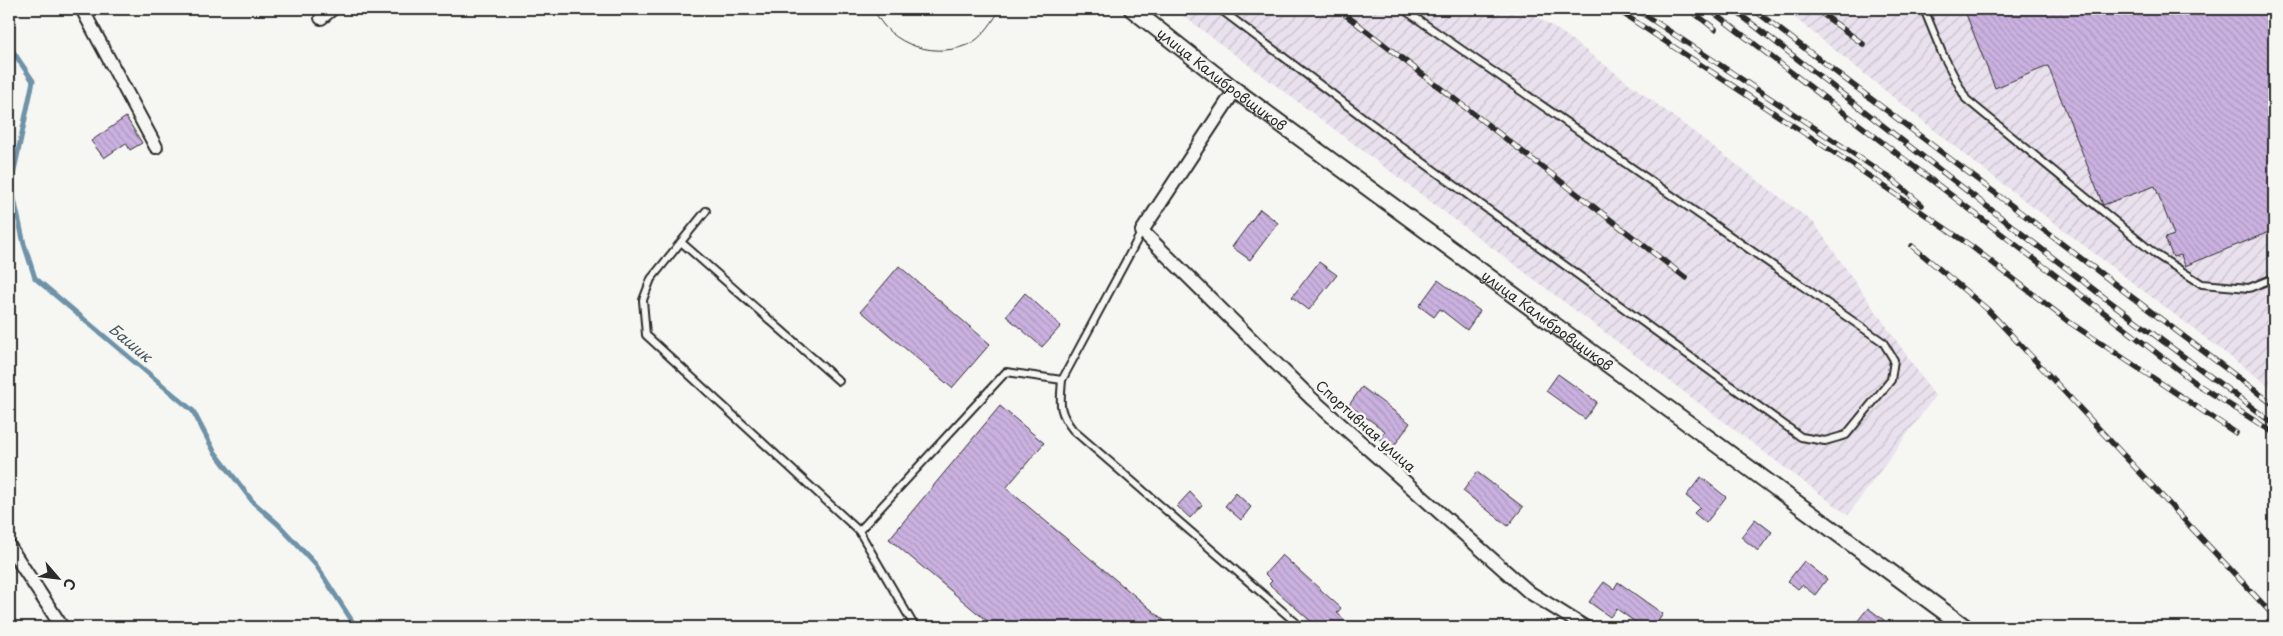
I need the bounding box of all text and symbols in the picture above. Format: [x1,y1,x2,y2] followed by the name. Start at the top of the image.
[1153,22,1291,135] street label: улица Калибровщиков
[1478,265,1617,375] street label: улица Калибровщиков
[104,317,158,368] water label: Башик
[1311,375,1421,477] street label: Спортивная улица
[32,554,82,604] north arrow
[58,575,82,594] text: С

